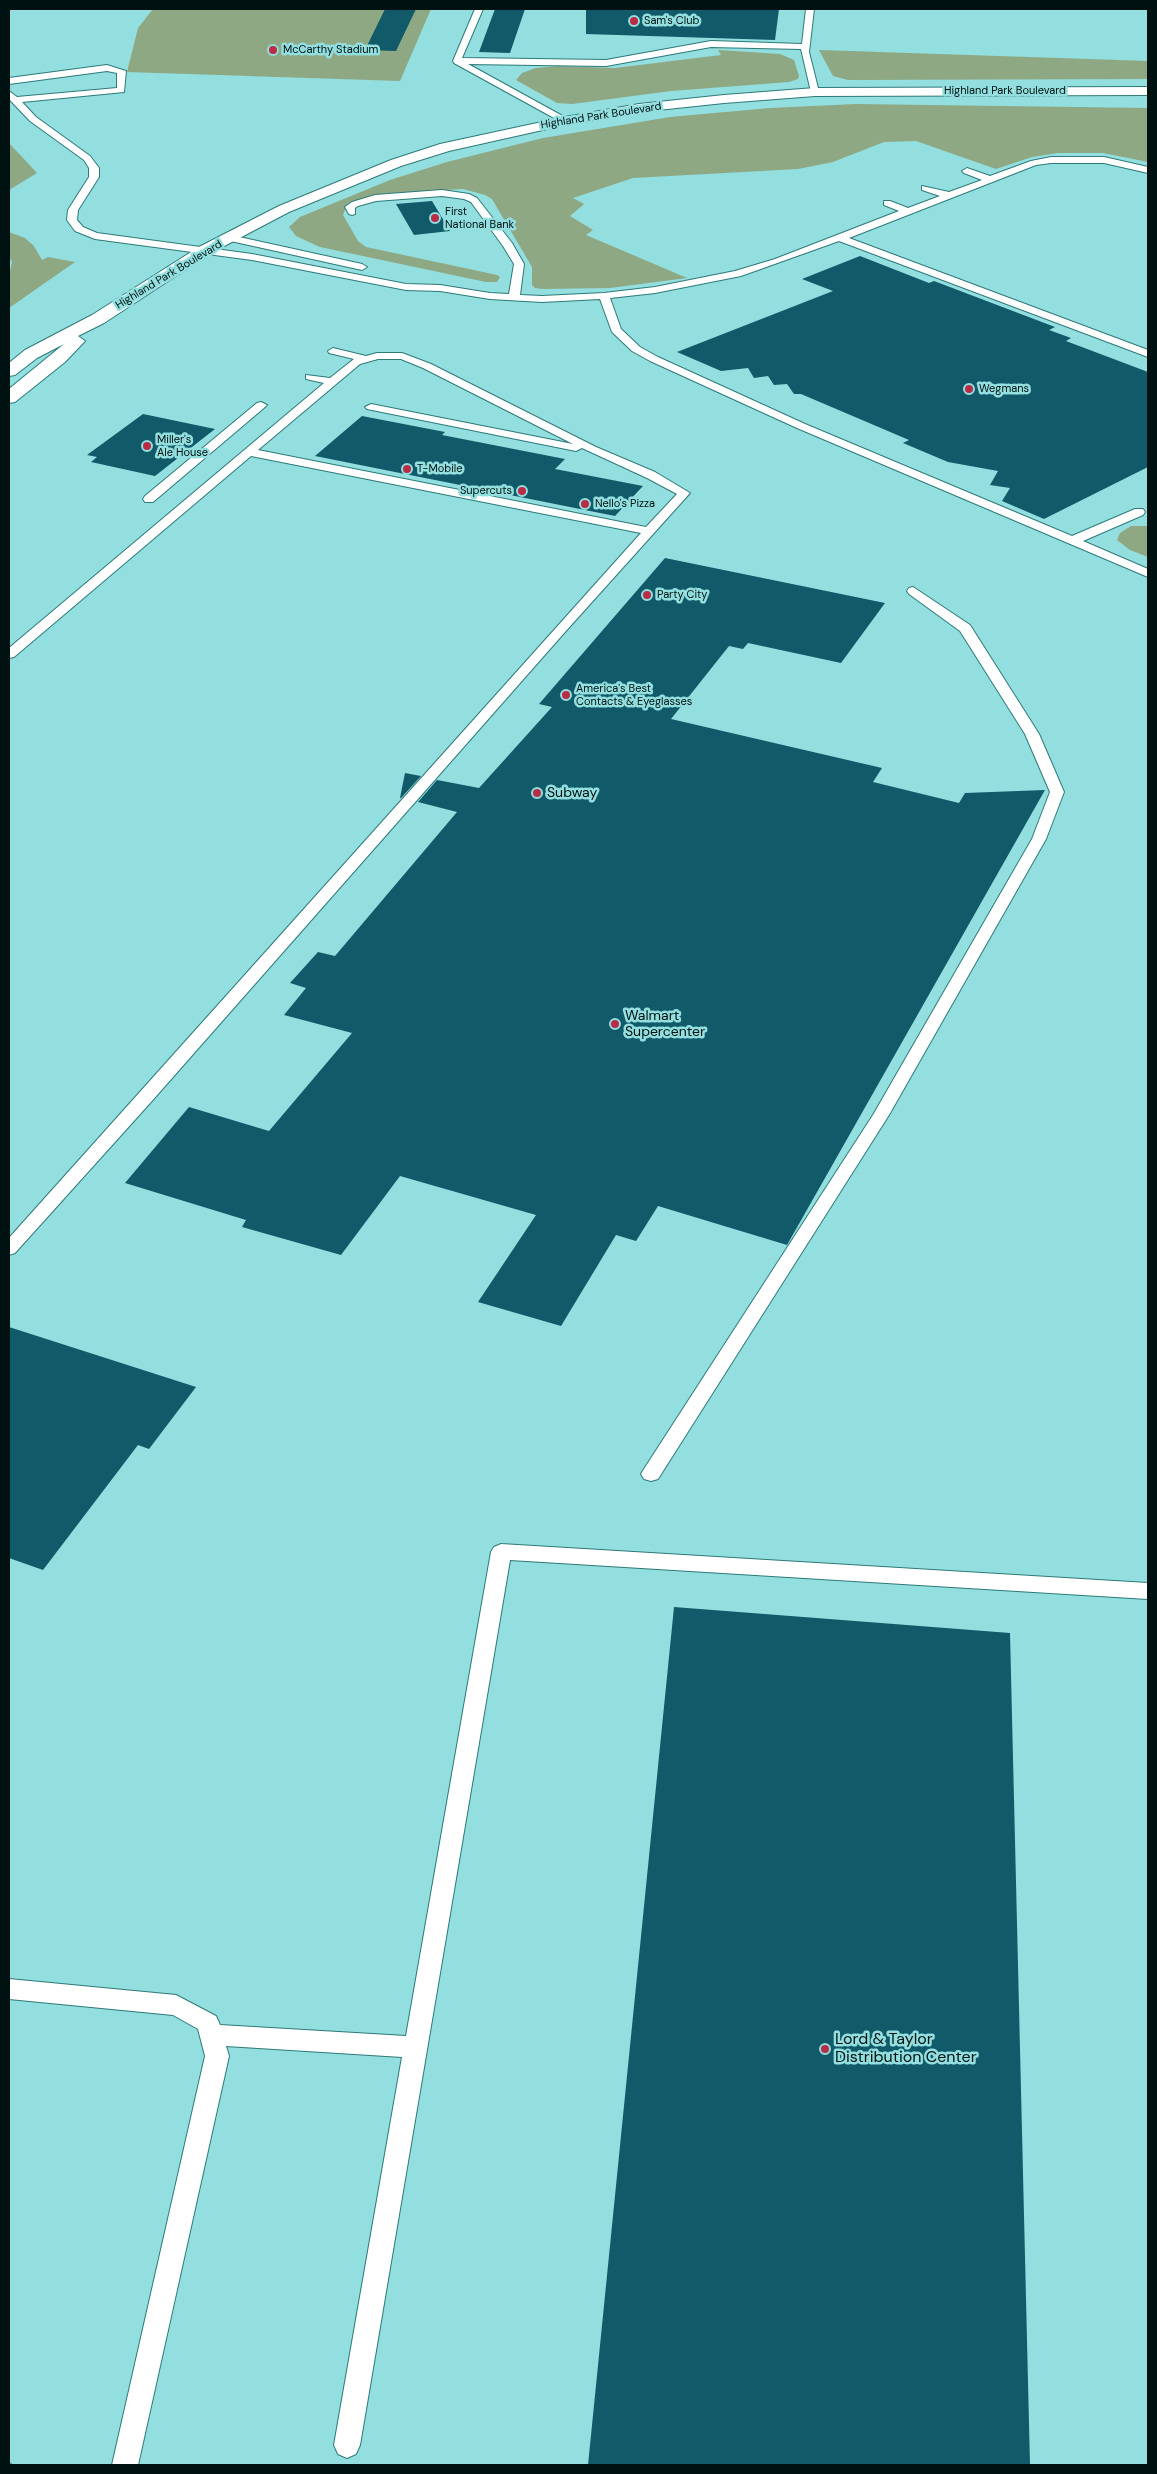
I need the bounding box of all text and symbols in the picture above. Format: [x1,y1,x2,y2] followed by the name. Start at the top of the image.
[644,14,699,28] place label: Sam's Club
[628,15,640,27] marker: Sam's Club
[283,43,378,57] place label: McCarthy Stadium
[267,44,279,56] marker: McCarthy Stadium
[944,84,1066,98] street label: Highland Park Boulevard
[540,100,662,132] street label: Highland Park Boulevard
[445,205,514,231] place label: First National Bank
[429,212,441,224] marker: First National Bank
[113,238,225,312] street label: Highland Park Boulevard
[979,382,1029,396] place label: Wegmans
[963,383,975,395] marker: Wegmans
[157,433,208,459] place label: Miller's Ale House
[141,440,153,452] marker: Miller's Ale House
[417,462,463,476] place label: T-Mobile
[401,463,413,475] marker: T-Mobile
[460,484,512,498] place label: Supercuts
[516,485,528,497] marker: Supercuts
[595,497,655,511] place label: Nello's Pizza
[579,498,591,510] marker: Nello's Pizza
[657,588,707,602] place label: Party City
[641,589,653,601] marker: Party City
[576,682,692,708] place label: America's Best Contacts & Eyeglasses
[560,689,572,701] marker: America's Best Contacts & Eyeglasses
[547,785,597,801] place label: Subway
[531,787,543,799] marker: Subway
[625,1008,705,1040] place label: Walmart Supercenter
[609,1018,621,1030] marker: Walmart Supercenter
[835,2030,977,2068] place label: Lord & Taylor Distribution Center
[819,2043,831,2055] marker: Lord & Taylor Distribution Center

